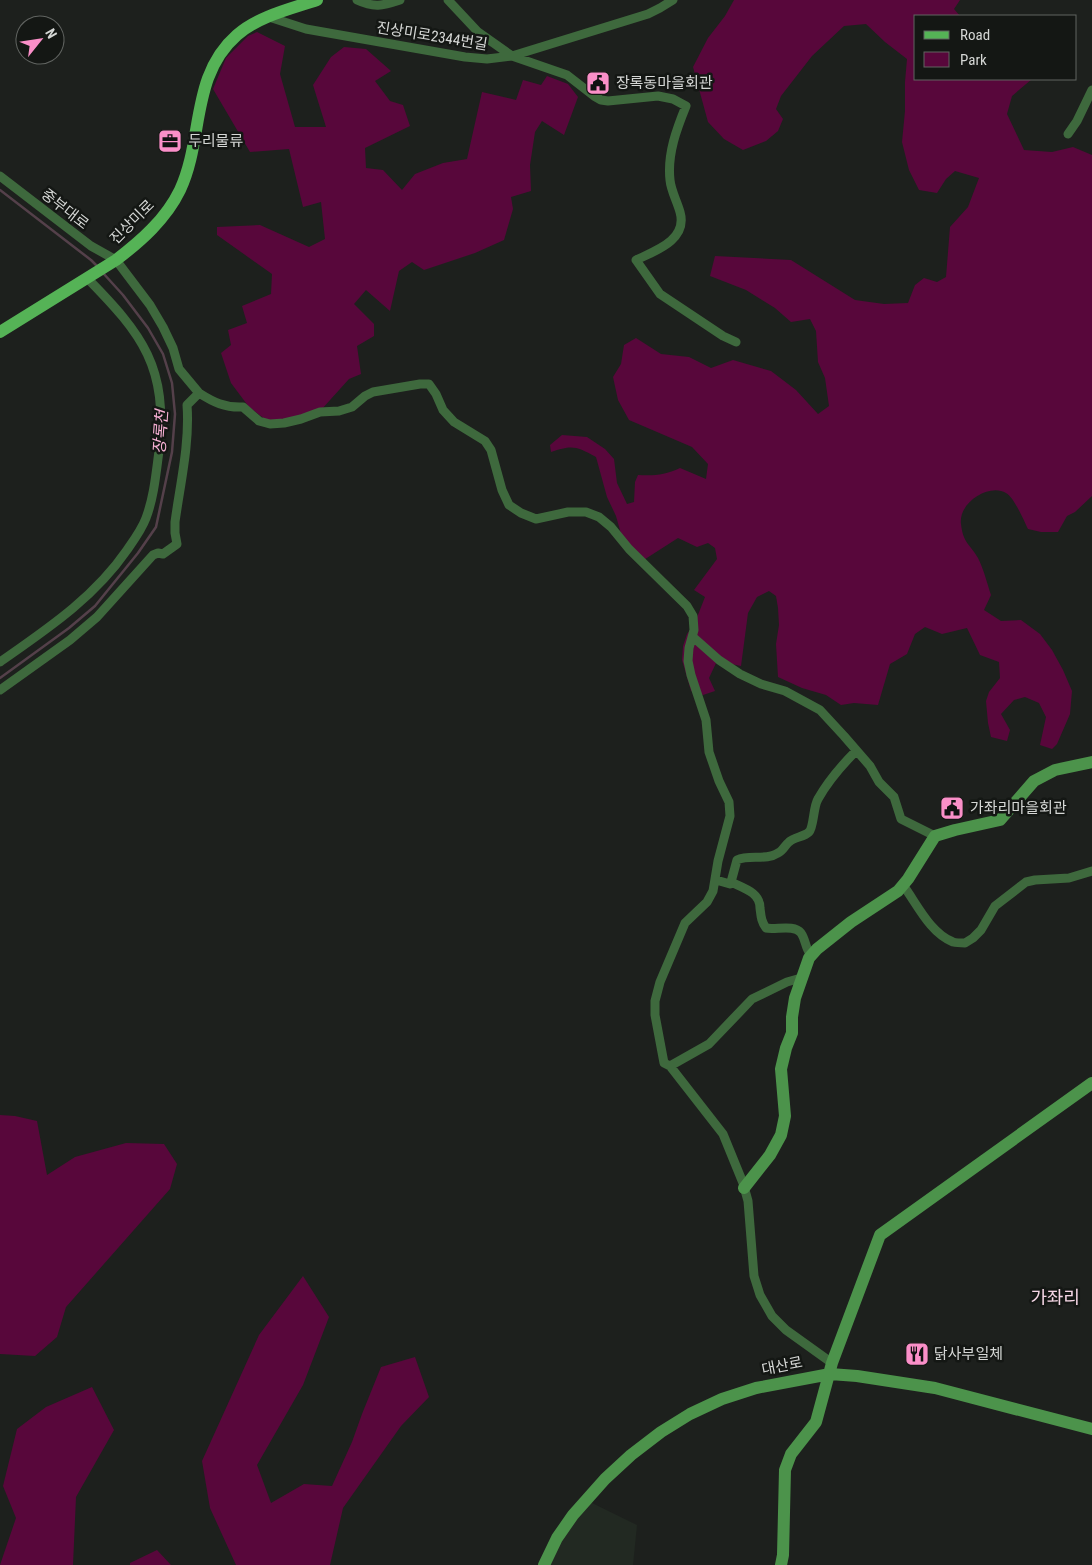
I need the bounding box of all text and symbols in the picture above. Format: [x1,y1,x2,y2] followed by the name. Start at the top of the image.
[15,15,65,65] north arrow
[914,15,1077,80] legend
[375,18,489,54] street label: 진상미로2344번길
[42,26,60,41] text: N
[960,26,990,44] text: Road
[960,51,987,69] text: Park
[585,70,611,96] public building icon: 장록동마을회관
[616,74,713,92] place label: 장록동마을회관
[157,128,183,154] office icon: 두리물류
[188,132,243,150] place label: 두리물류
[38,185,92,233] street label: 중부대로
[106,196,158,248] street label: 진상미로
[149,407,172,455] water label: 장록천
[939,795,965,821] public building icon: 가좌리마을회관
[970,799,1067,817] place label: 가좌리마을회관
[1030,1287,1080,1308] district label: 가좌리
[904,1341,930,1367] restaurant icon: 닭사부일체
[934,1345,1003,1363] place label: 닭사부일체
[760,1353,804,1379] street label: 대산로

